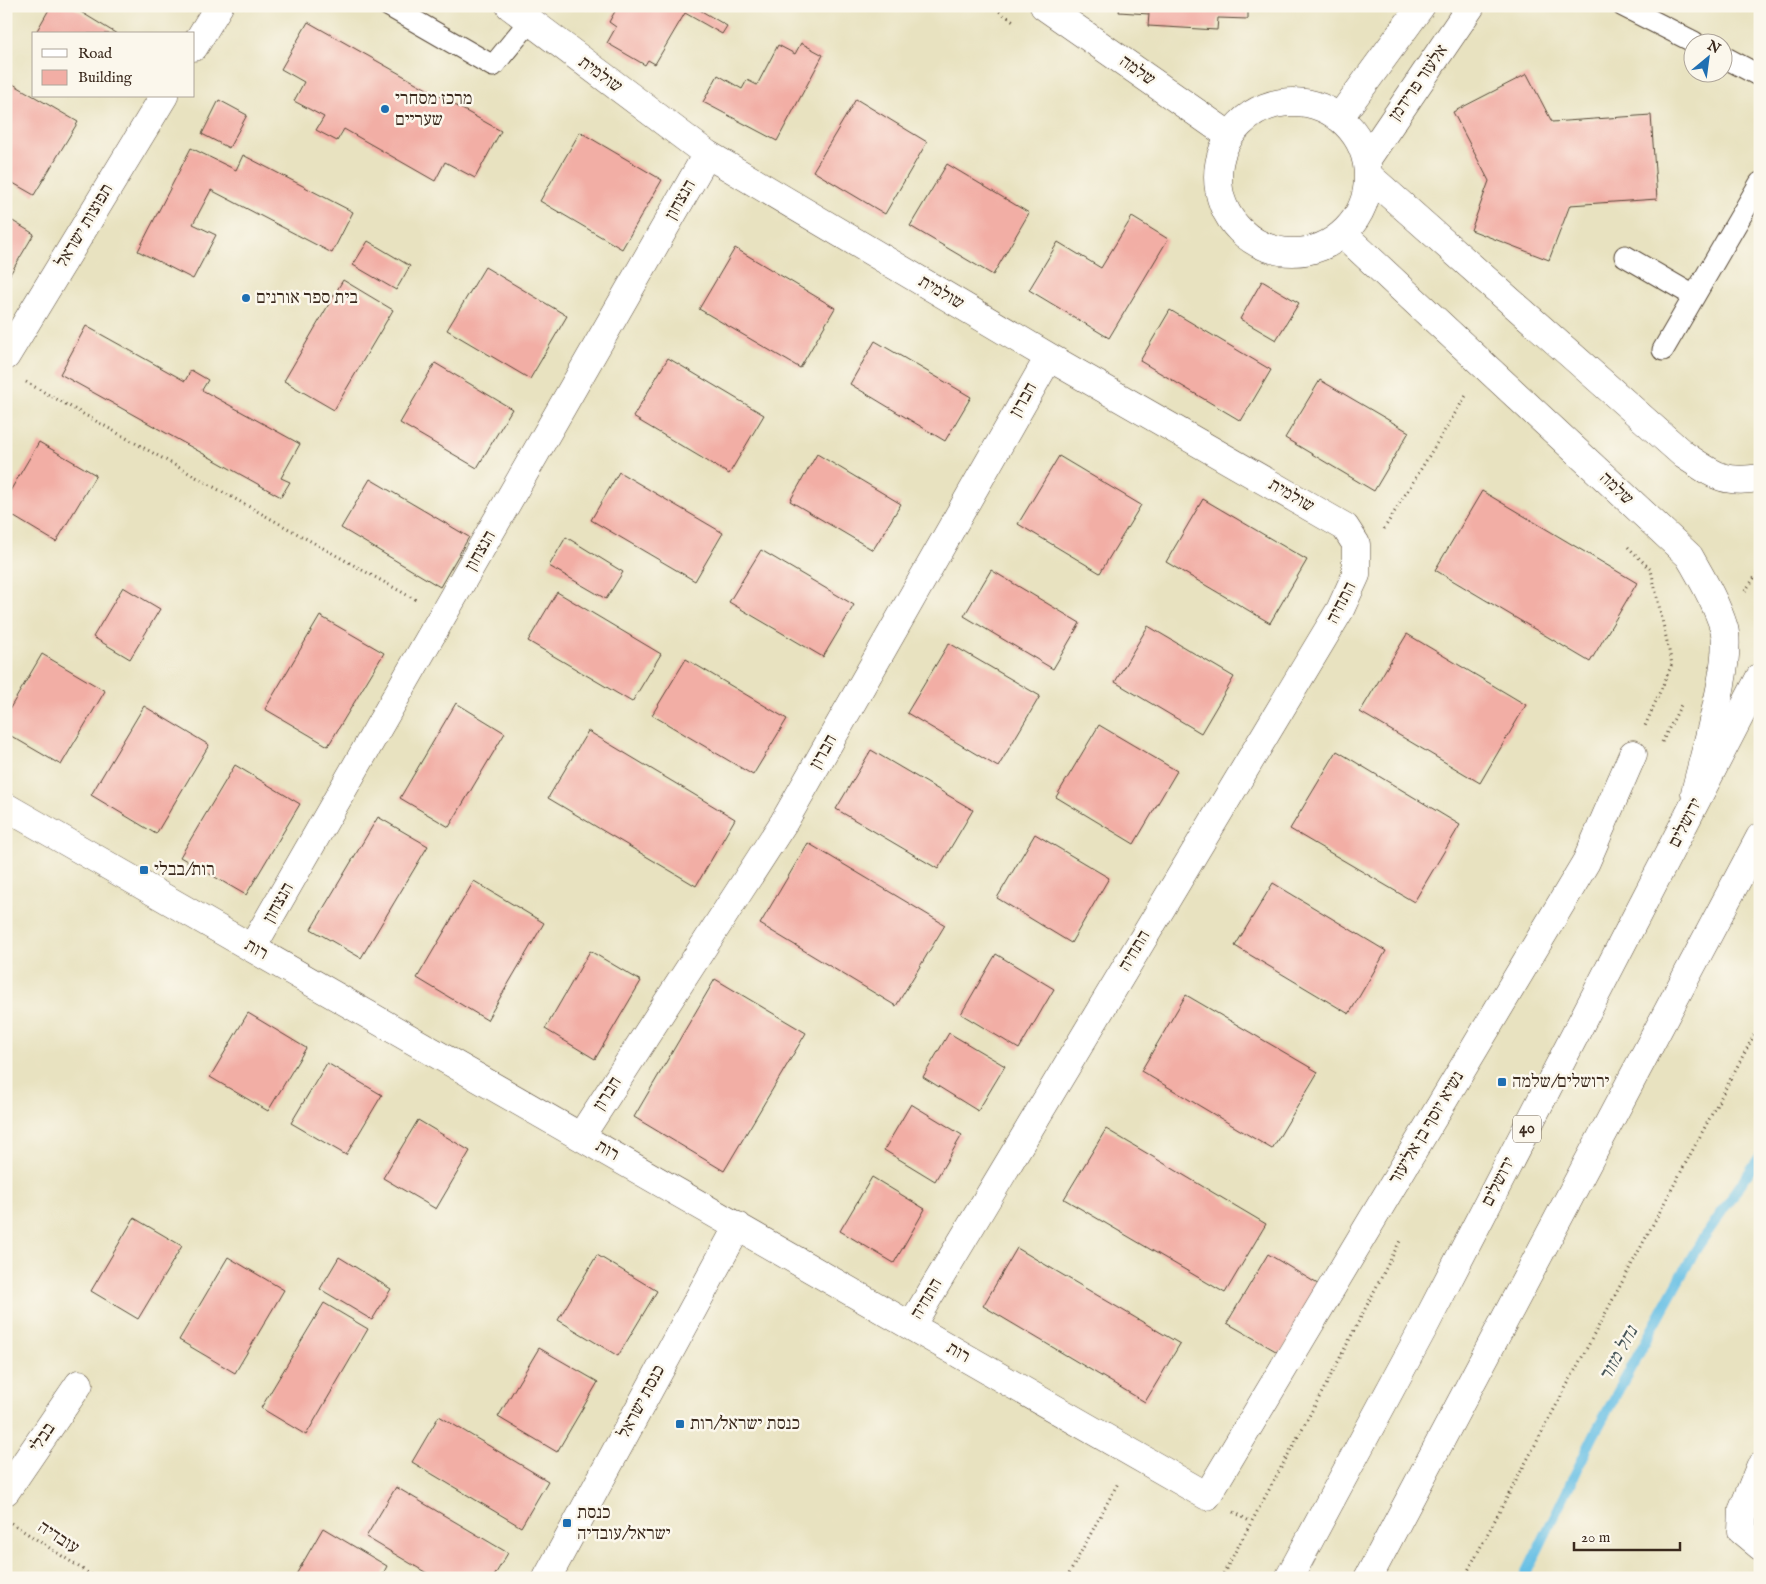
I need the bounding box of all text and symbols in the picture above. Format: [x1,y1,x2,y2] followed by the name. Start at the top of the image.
[32,32,195,98] legend
[1684,32,1734,82] north arrow
[1703,36,1723,58] text: N
[1384,40,1454,126] street label: אלעזר פרידמן
[78,44,113,63] text: Road
[1114,50,1160,92] street label: שלמה
[573,51,627,99] street label: שולמית
[78,68,133,87] text: Building
[395,88,473,132] place label: מרכז מסחרי שעריים
[379,103,391,115] marker: מרכז מסחרי שעריים
[660,176,702,224] street label: הנצחון
[51,180,119,272] street label: תפוצות ישראל
[914,270,968,316] street label: שולמית
[256,287,358,310] place label: בית ספר אורנים
[240,292,252,304] marker: בית ספר אורנים
[1005,379,1043,421] street label: חברון
[1594,467,1638,511] street label: שלמה
[1264,474,1318,518] street label: שולמית
[460,527,502,575] street label: הנצחון
[1322,578,1362,628] street label: התחיה
[805,731,843,773] street label: חברון
[1664,794,1708,852] street label: ירושלים
[154,859,215,882] place label: רות/בבלי
[138,864,150,876] marker: רות/בבלי
[258,879,300,927] street label: הנצחון
[1114,926,1156,976] street label: התחיה
[240,934,272,966] street label: רות
[1384,1067,1470,1189] street label: נשיא יוסף בן אליעזר
[1512,1071,1610,1094] place label: ירושלים/שלמה
[589,1073,627,1115] street label: חברון
[1496,1076,1508,1088] marker: ירושלים/שלמה
[1513,1116,1541,1142] road number: 40
[591,1135,623,1167] street label: רות
[1477,1153,1521,1211] street label: ירושלים
[906,1274,948,1324] street label: התחיה
[1594,1321,1645,1386] water label: נחל מזור
[942,1337,974,1369] street label: רות
[613,1361,671,1443] street label: כנסת ישראל
[690,1413,800,1436] place label: כנסת ישראל/רות
[25,1418,61,1457] street label: בבלי
[674,1418,686,1430] marker: כנסת ישראל/רות
[577,1502,671,1546] place label: כנסת ישראל/עובדיה
[33,1516,83,1560] street label: עובדיה
[561,1517,573,1529] marker: כנסת ישראל/עובדיה
[1574,1519,1680,1551] scale bar
[1581,1528,1611,1547] text: 20 m

